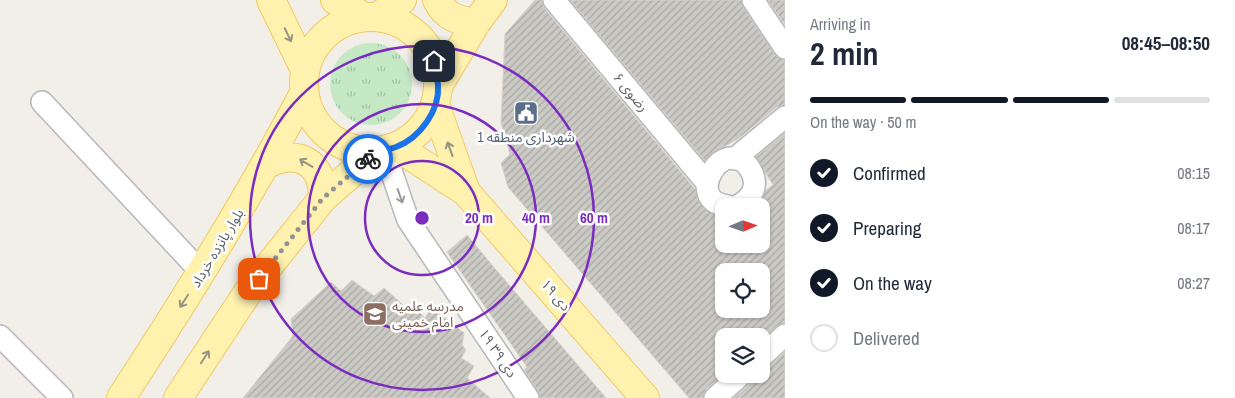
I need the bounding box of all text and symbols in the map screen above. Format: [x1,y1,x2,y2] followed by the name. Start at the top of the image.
[810,13,871,35] text: Arriving in
[284,27,293,42] one-way arrow
[1122,30,1210,56] text: 08:45–08:50
[810,32,879,75] text: 2 min
[413,40,455,82] pin
[420,47,448,75] icon: home
[609,69,653,115] street label: رضوی ۶
[513,100,539,126] public building icon: شهرداری منطقه 1
[810,111,916,133] text: On the way · 50 m
[477,128,575,146] place label: شهرداری منطقه 1
[343,134,393,184] courier
[445,141,455,157] one-way arrow
[354,145,382,173] icon: bike
[299,158,313,169] one-way arrow
[810,159,838,187] icon: check
[853,160,926,186] text: Confirmed
[1177,162,1210,184] text: 08:15
[396,187,405,203] one-way arrow
[715,198,770,252] north arrow
[715,198,770,383] map controls
[186,205,249,291] street label: بلوار پانزده خرداد
[465,207,493,228] text: 20 m
[522,207,550,228] text: 40 m
[580,207,608,228] text: 60 m
[413,209,431,227] centre of rings
[810,214,838,242] icon: check
[853,215,921,241] text: Preparing
[1177,217,1210,239] text: 08:17
[238,258,280,300] pin
[715,263,770,318] button: locate
[245,265,273,293] icon: bag
[810,269,838,297] icon: check
[853,270,932,296] text: On the way
[1177,272,1210,294] text: 08:27
[537,275,575,315] street label: ۱۹ دی
[178,294,188,308] one-way arrow
[392,297,464,333] place label: مدرسه علمیه امام خمینی
[362,301,388,327] school or university icon: مدرسه علمیه امام خمینی
[475,325,521,381] street label: ۱۹ دی ۳۹
[853,325,920,351] text: Delivered
[715,328,770,383] button: layers
[200,351,210,365] one-way arrow

